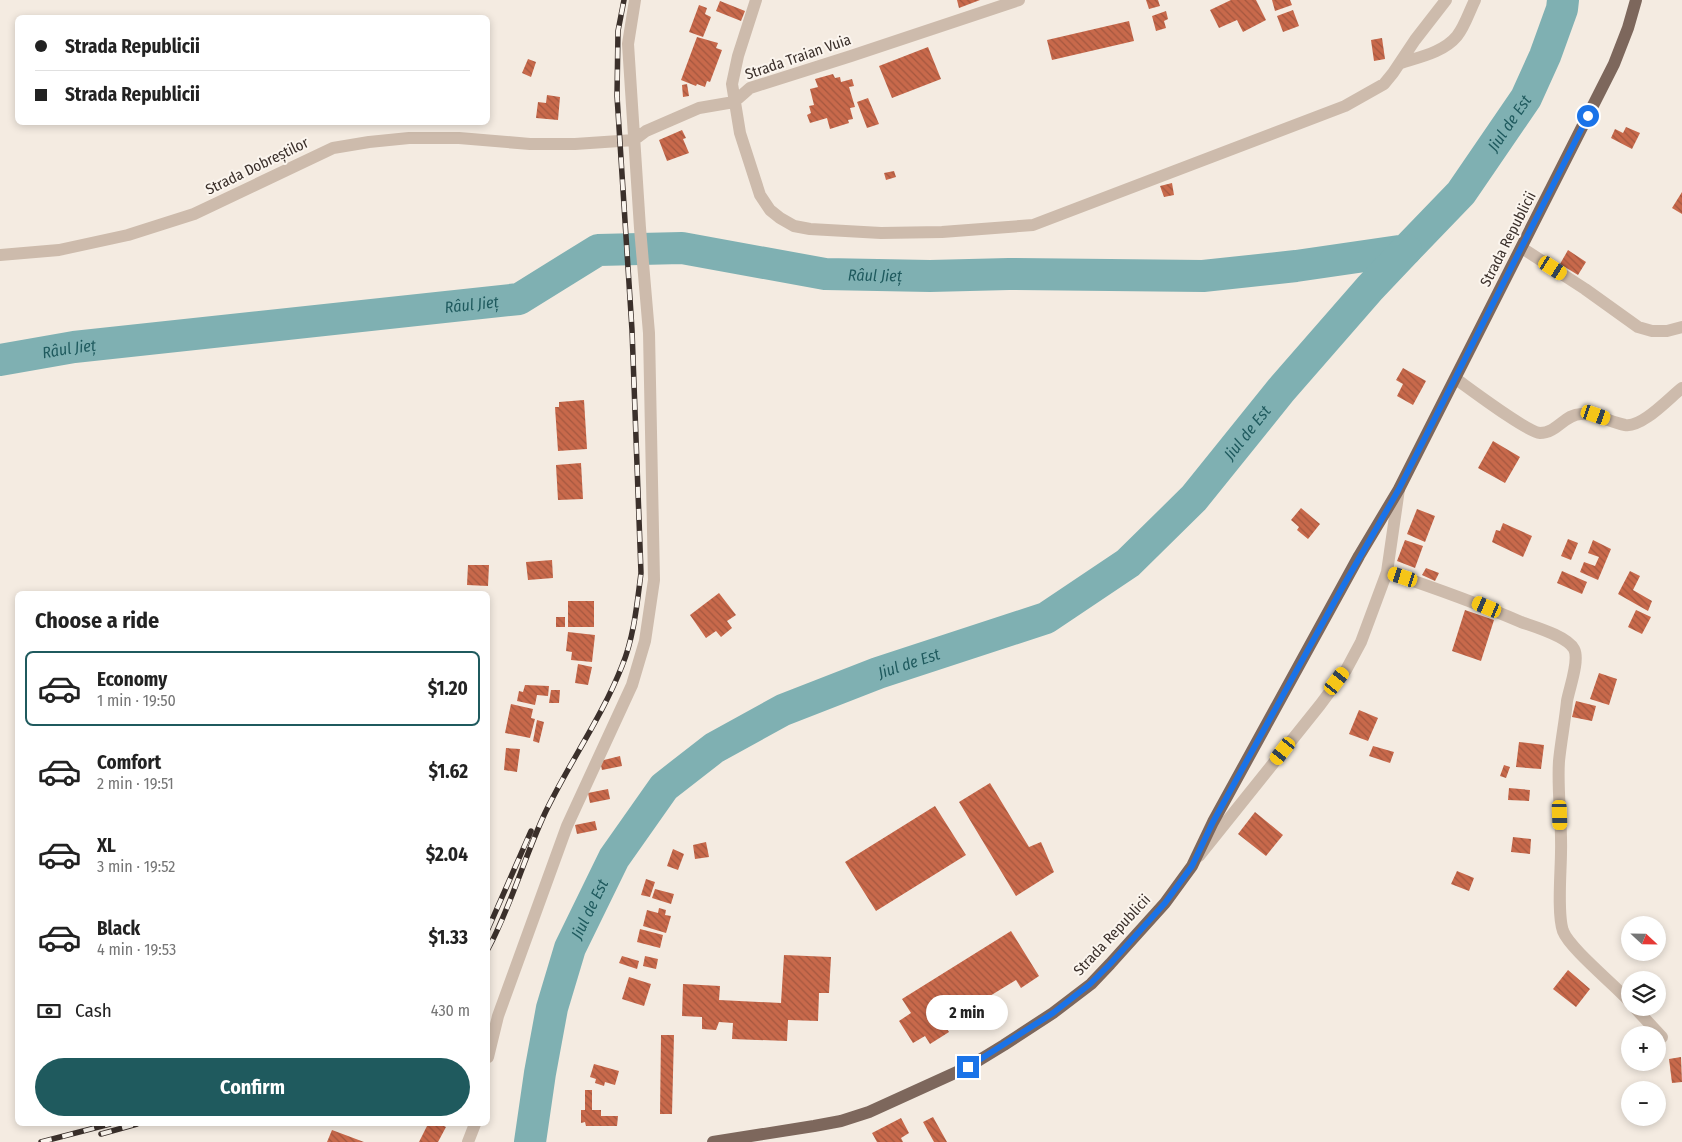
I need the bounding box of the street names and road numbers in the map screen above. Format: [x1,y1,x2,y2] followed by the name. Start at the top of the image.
[743,30,853,84] street label: Strada Traian Vuia
[203,133,313,200] street label: Strada Dobreștilor
[1476,188,1540,290] street label: Strada Republicii
[1070,891,1154,979] street label: Strada Republicii

